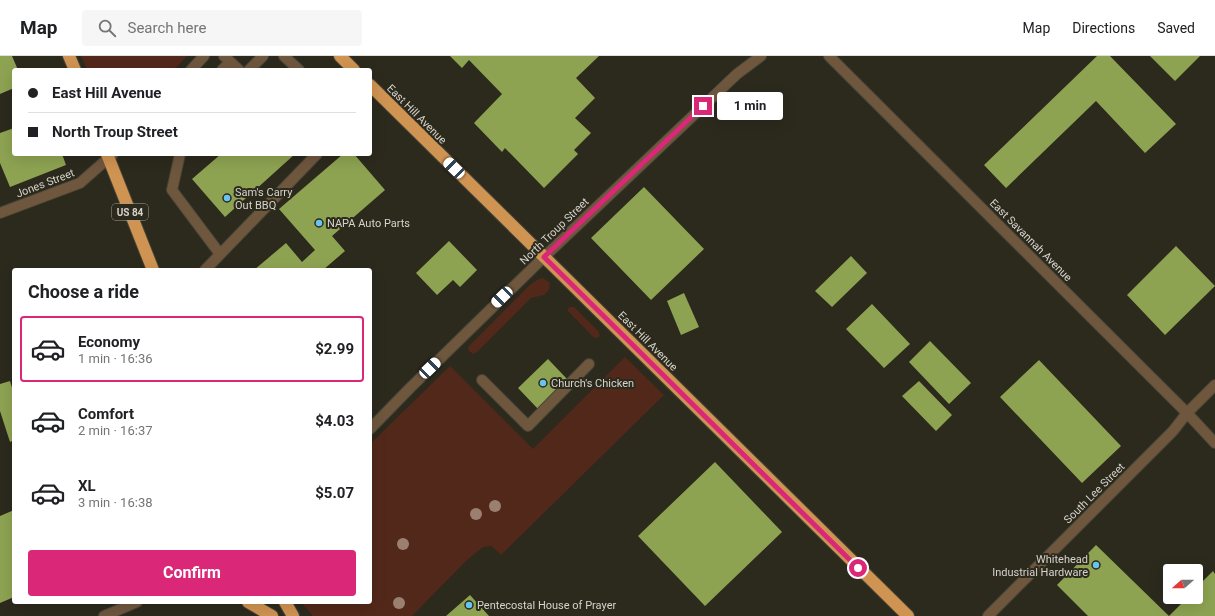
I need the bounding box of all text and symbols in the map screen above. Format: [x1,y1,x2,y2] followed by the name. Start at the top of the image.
[82,10,362,46] search box
[20,16,58,39] text: Map
[96,17,118,39] icon: search
[128,19,206,37] text: Search here
[1023,20,1050,36] text: Map
[1072,20,1135,36] text: Directions
[1157,20,1195,36] text: Saved
[384,82,449,147] street label: East Hill Avenue
[52,84,161,102] text: East Hill Avenue
[717,92,783,120] callout: 1 min
[694,97,712,115] route end
[734,98,766,113] text: 1 min
[52,123,178,141] text: North Troup Street
[441,155,467,181] car
[14,166,77,201] street label: Jones Street
[235,186,293,212] place label: Sam's Carry Out BBQ
[222,193,232,203] marker: Sam's Carry Out BBQ
[517,195,592,267] street label: North Troup Street
[987,197,1075,284] street label: East Savannah Avenue
[112,204,148,220] road number: US 84
[327,217,410,230] place label: NAPA Auto Parts
[314,218,324,228] marker: NAPA Auto Parts
[28,281,139,302] text: Choose a ride
[489,284,515,310] car
[615,309,680,374] street label: East Hill Avenue
[30,331,66,367] icon: car
[78,333,140,351] text: Economy
[315,340,354,358] text: $2.99
[78,351,153,366] text: 1 min · 16:36
[417,355,443,381] car
[551,377,634,390] place label: Church's Chicken
[538,378,548,388] marker: Church's Chicken
[30,403,66,439] icon: car
[78,405,134,423] text: Comfort
[315,412,354,430] text: $4.03
[78,423,153,438] text: 2 min · 16:37
[1061,460,1128,526] street label: South Lee Street
[30,475,66,511] icon: car
[78,477,96,495] text: XL
[315,484,354,502] text: $5.07
[78,495,153,510] text: 3 min · 16:38
[28,550,356,596] button: Confirm
[992,553,1088,579] place label: Whitehead Industrial Hardware
[849,559,867,577] route start
[1091,560,1101,570] marker: Whitehead Industrial Hardware
[1163,564,1203,604] north arrow
[1163,564,1203,604] map controls
[477,599,616,612] place label: Pentecostal House of Prayer
[464,600,474,610] marker: Pentecostal House of Prayer

